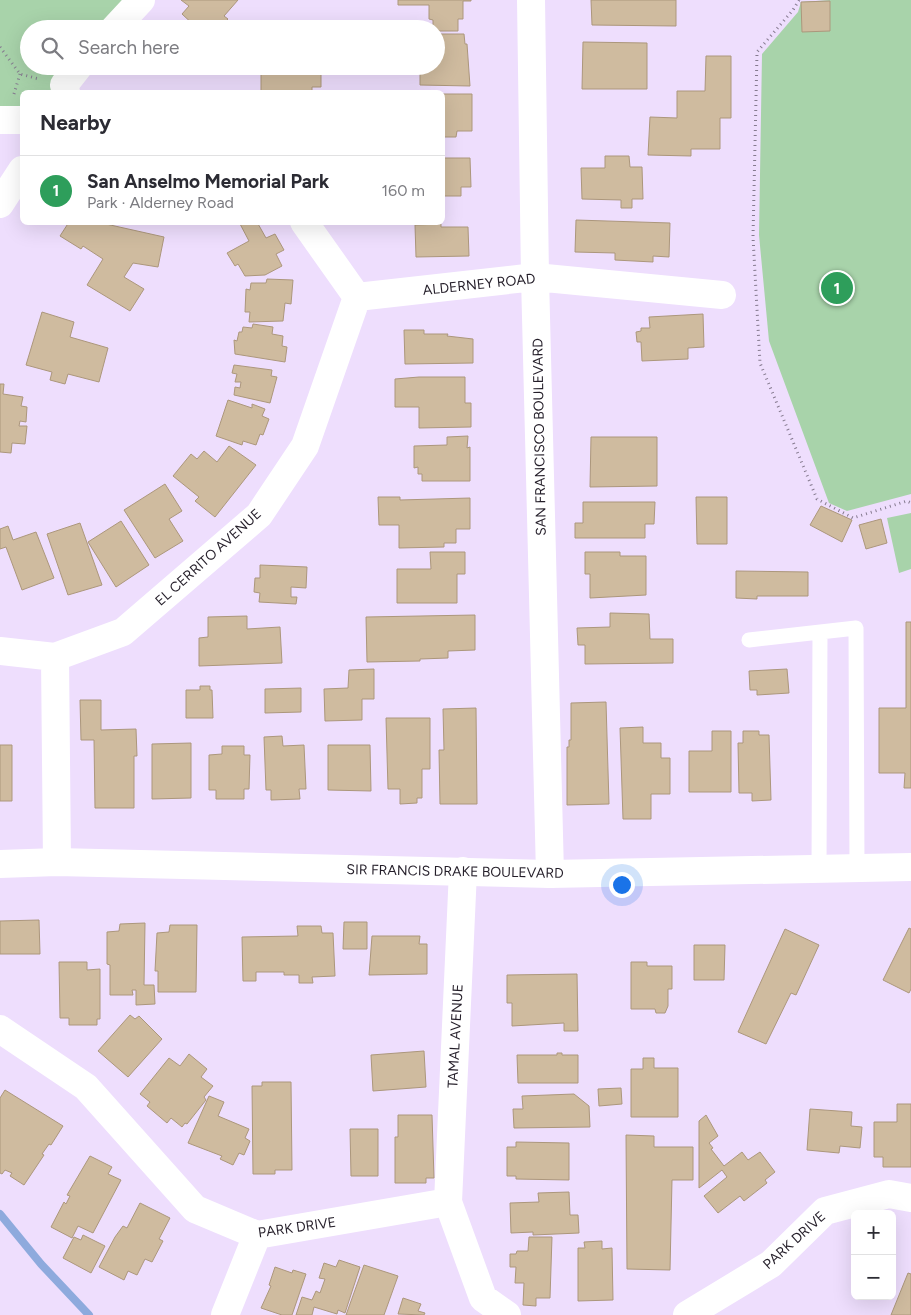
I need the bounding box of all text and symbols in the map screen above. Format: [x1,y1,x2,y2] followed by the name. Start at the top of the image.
[20,20,445,75] search box
[38,34,66,62] icon: search
[78,36,180,59] text: Search here
[40,110,111,135] text: Nearby
[87,170,329,193] text: San Anselmo Memorial Park
[53,181,59,200] text: 1
[382,181,425,200] text: 160 m
[87,193,234,212] text: Park · Alderney Road
[821,269,853,307] pin: 1
[422,270,536,299] street label: ALDERNEY ROAD
[529,338,550,536] street label: SAN FRANCISCO BOULEVARD
[152,505,265,609] street label: EL CERRITO AVENUE
[346,861,564,882] street label: SIR FRANCIS DRAKE BOULEVARD
[609,872,635,898] your location
[444,984,467,1089] street label: TAMAL AVENUE
[759,1208,829,1273] street label: PARK DRIVE
[851,1210,896,1300] map controls
[851,1210,896,1255] button: +
[257,1214,337,1241] street label: PARK DRIVE
[851,1255,896,1300] button: −

